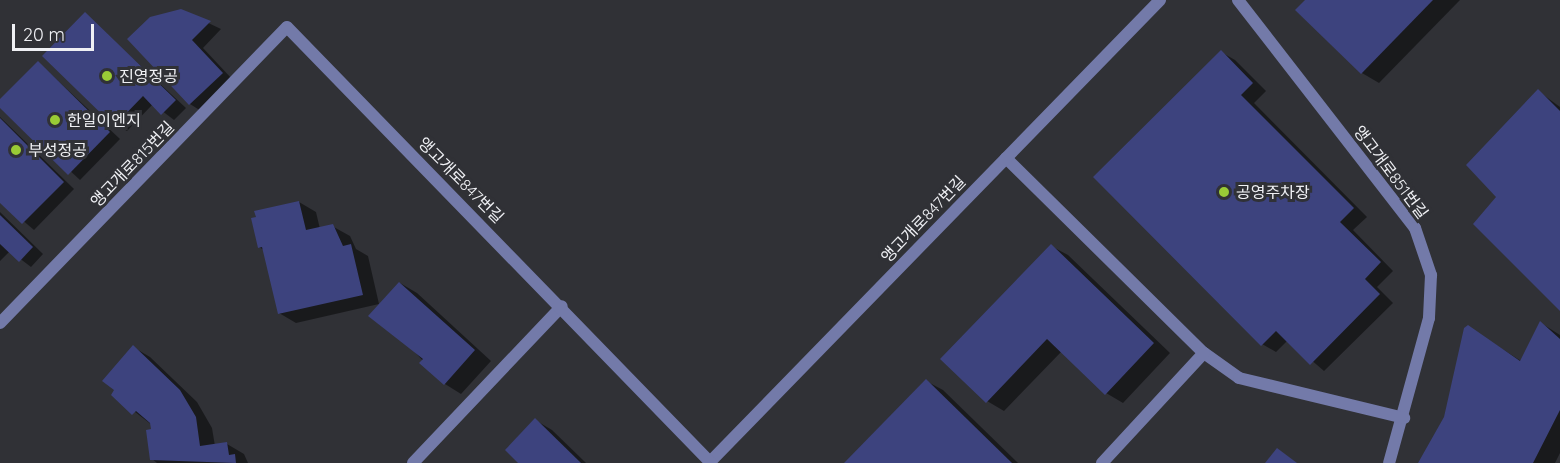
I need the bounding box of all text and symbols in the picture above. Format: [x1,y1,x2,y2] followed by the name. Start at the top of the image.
[15,12,98,50] scale bar
[23,23,65,46] text: 20 m
[119,66,178,86] place label: 진영정공
[100,69,114,83] marker: 진영정공
[67,110,141,130] place label: 한일이엔지
[48,113,62,127] marker: 한일이엔지
[86,117,178,211] street label: 앵고개로815번길
[1350,122,1432,222] street label: 앵고개로851번길
[414,133,508,227] street label: 앵고개로847번길
[28,140,87,160] place label: 부성정공
[9,143,23,157] marker: 부성정공
[877,172,969,266] street label: 앵고개로847번길
[1236,182,1310,202] place label: 공영주차장
[1217,185,1231,199] marker: 공영주차장

